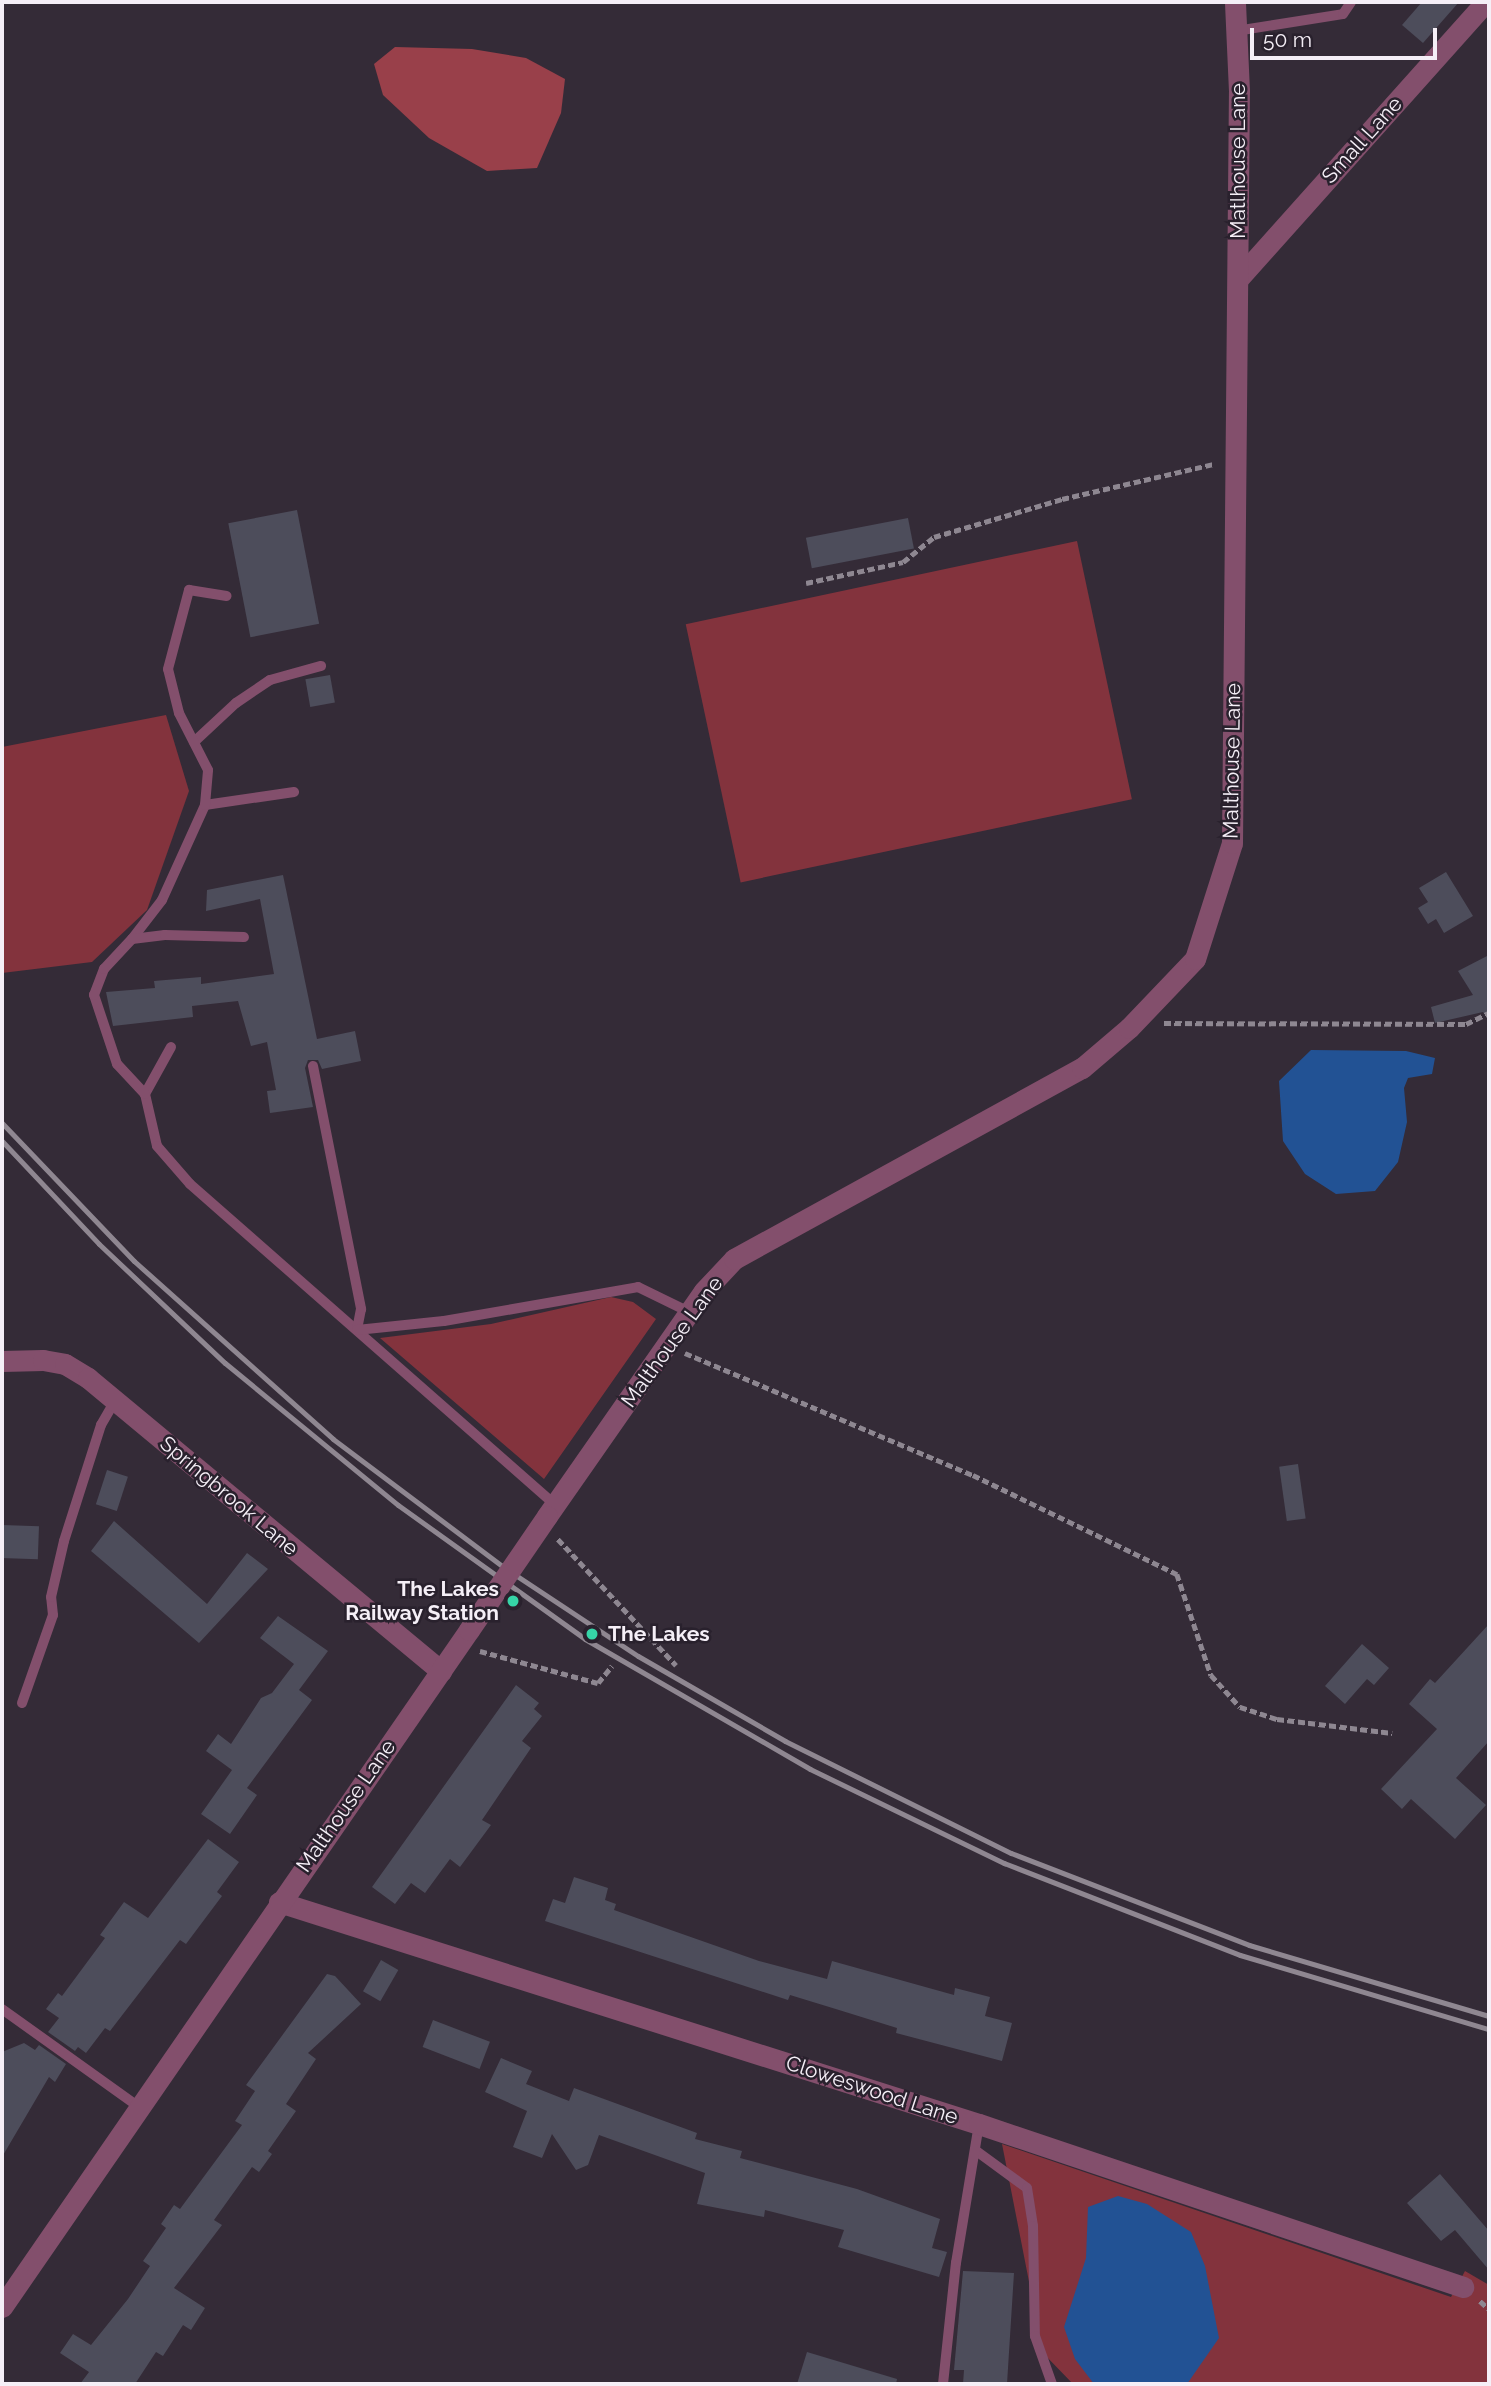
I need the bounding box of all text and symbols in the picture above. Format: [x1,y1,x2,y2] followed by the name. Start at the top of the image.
[1253,14,1440,58] scale bar
[1263,27,1312,52] text: 50 m
[1225,83,1251,239] street label: Matlhouse Lane
[1316,91,1408,189] street label: Small Lane
[1218,683,1246,839] street label: Malthouse Lane
[616,1272,728,1412] street label: Malthouse Lane
[155,1431,303,1561] street label: Springbrook Lane
[345,1576,499,1626] place label: The Lakes Railway Station
[505,1593,521,1609] marker: The Lakes Railway Station
[608,1621,710,1647] place label: The Lakes
[582,1624,602,1644] marker: The Lakes
[291,1735,401,1877] street label: Malthouse Lane
[783,2050,961,2130] street label: Cloweswood Lane

